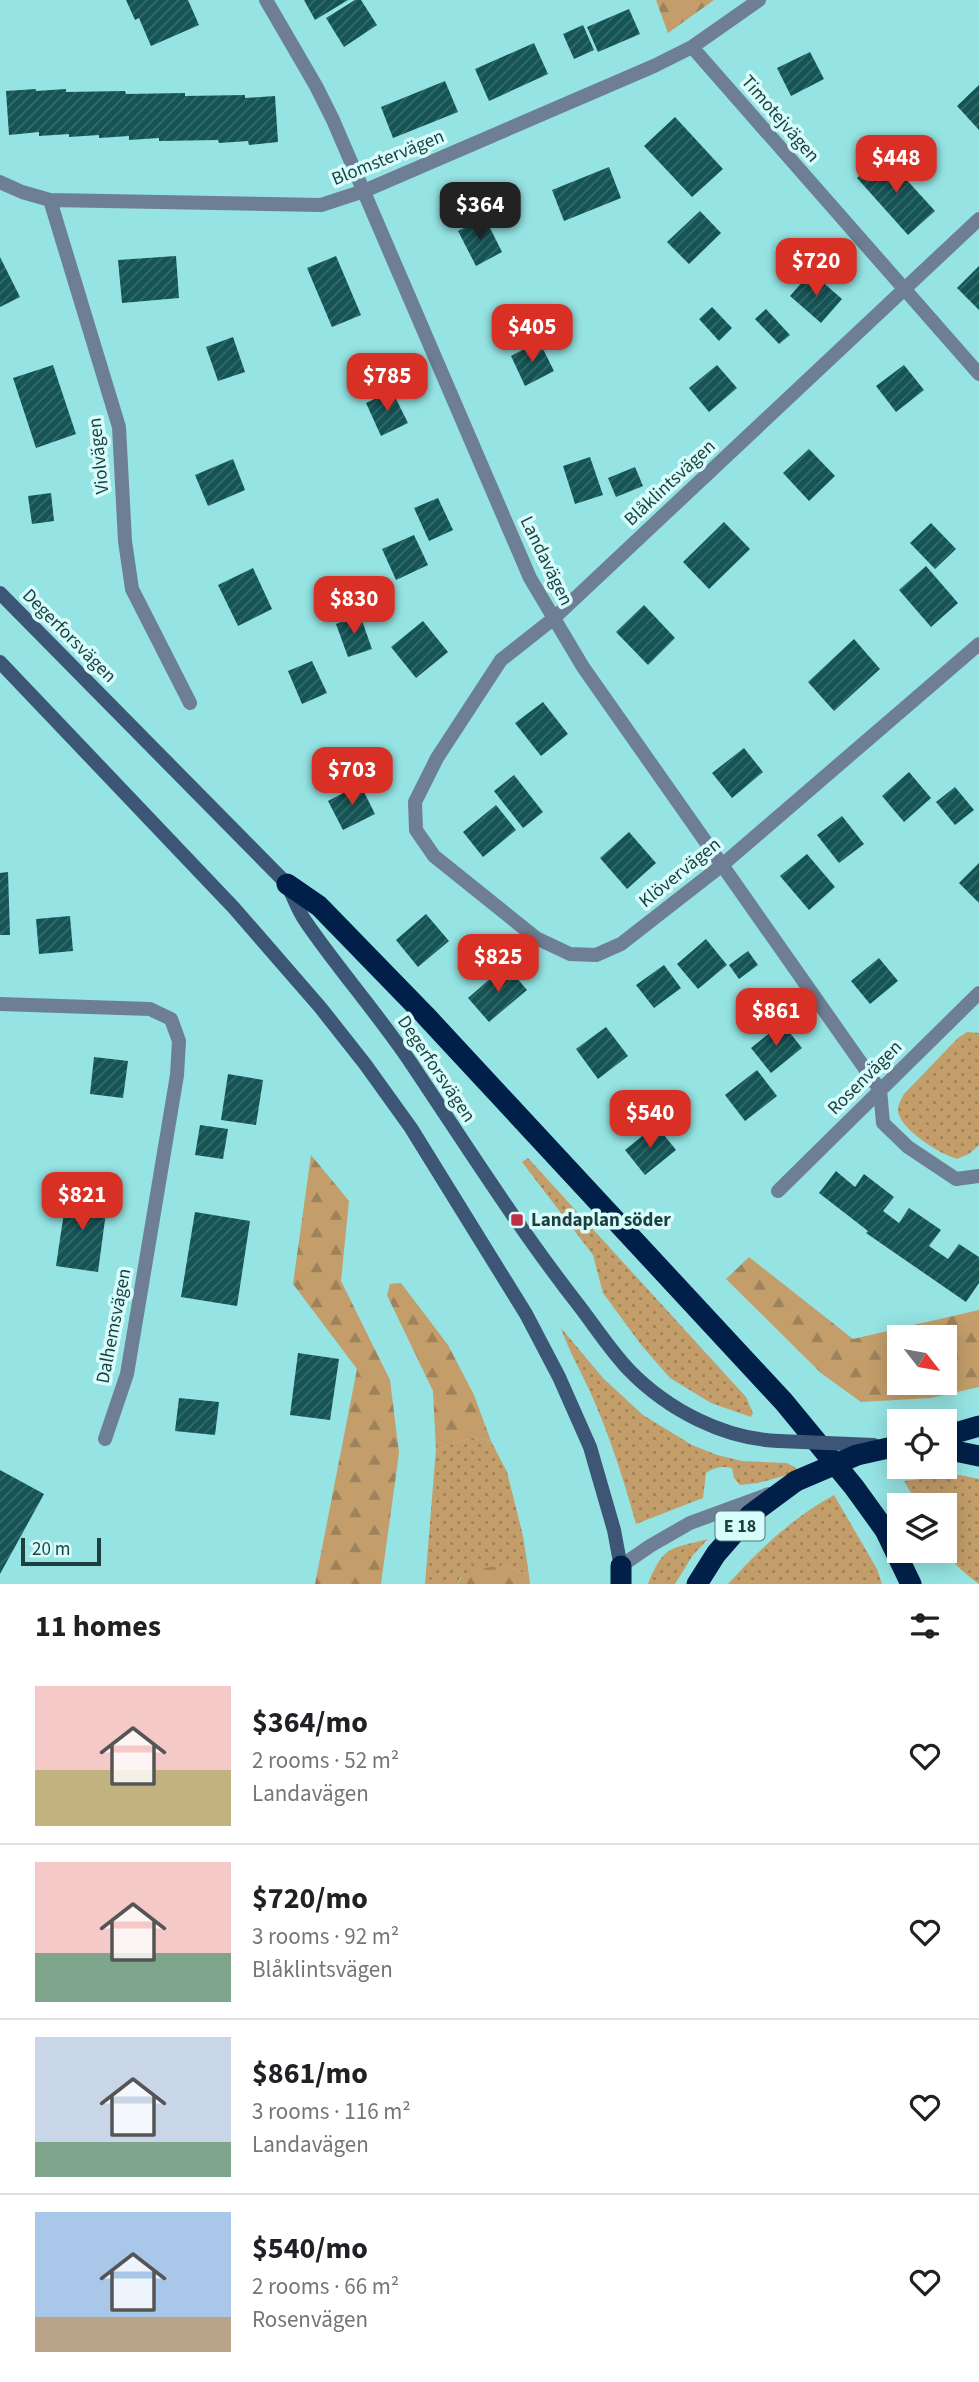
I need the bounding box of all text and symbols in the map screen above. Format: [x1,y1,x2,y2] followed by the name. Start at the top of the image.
[734,69,826,169] street label: Timotejvägen
[328,123,448,193] street label: Blomstervägen
[855,136,937,195] pin: $448
[872,141,920,174] text: $448
[439,182,521,242] pin: $364
[456,188,504,221] text: $364
[775,238,857,298] pin: $720
[792,244,840,277] text: $720
[491,304,573,364] pin: $405
[508,310,556,343] text: $405
[346,354,428,413] pin: $785
[363,359,411,392] text: $785
[82,416,116,496] street label: Violvägen
[618,433,722,533] street label: Blåklintsvägen
[513,512,579,610] street label: Landavägen
[313,576,395,636] pin: $830
[330,582,378,615] text: $830
[16,583,122,689] street label: Degerforsvägen
[311,748,393,807] pin: $703
[328,753,376,786] text: $703
[633,831,727,915] street label: Klövervägen
[457,934,539,994] pin: $825
[474,940,522,973] text: $825
[735,988,817,1048] pin: $861
[752,994,800,1027] text: $861
[390,1010,482,1128] street label: Degerforsvägen
[822,1035,908,1121] street label: Rosenvägen
[609,1090,691,1150] pin: $540
[626,1096,674,1129] text: $540
[41,1172,123,1232] pin: $821
[58,1178,106,1211] text: $821
[531,1207,671,1234] place label: Landaplan söder
[509,1212,525,1228] marker: Landaplan söder
[90,1266,138,1386] street label: Dalhemsvägen
[887,1325,957,1395] north arrow
[887,1325,957,1563] map controls
[887,1409,957,1479] button: locate
[887,1493,957,1563] button: layers
[716,1512,764,1540] road number: E 18
[21,1535,102,1567] scale bar
[32,1536,70,1563] text: 20 m
[35,1605,161,1648] text: 11 homes
[906,1607,944,1645] icon: filters
[252,1701,368,1744] text: $364/mo
[91,1714,175,1798] icon: home
[906,1737,944,1775] icon: heart
[252,1744,399,1777] text: 2 rooms · 52 m²
[252,1777,369,1810] text: Landavägen
[252,1877,368,1920] text: $720/mo
[91,1890,175,1974] icon: home
[906,1913,944,1951] icon: heart
[252,1920,399,1953] text: 3 rooms · 92 m²
[252,1953,393,1986] text: Blåklintsvägen
[252,2052,368,2095] text: $861/mo
[91,2065,175,2149] icon: home
[906,2088,944,2126] icon: heart
[252,2095,411,2128] text: 3 rooms · 116 m²
[252,2128,369,2161] text: Landavägen
[252,2227,368,2270] text: $540/mo
[91,2240,175,2324] icon: home
[906,2263,944,2301] icon: heart
[252,2270,399,2303] text: 2 rooms · 66 m²
[252,2303,368,2336] text: Rosenvägen

